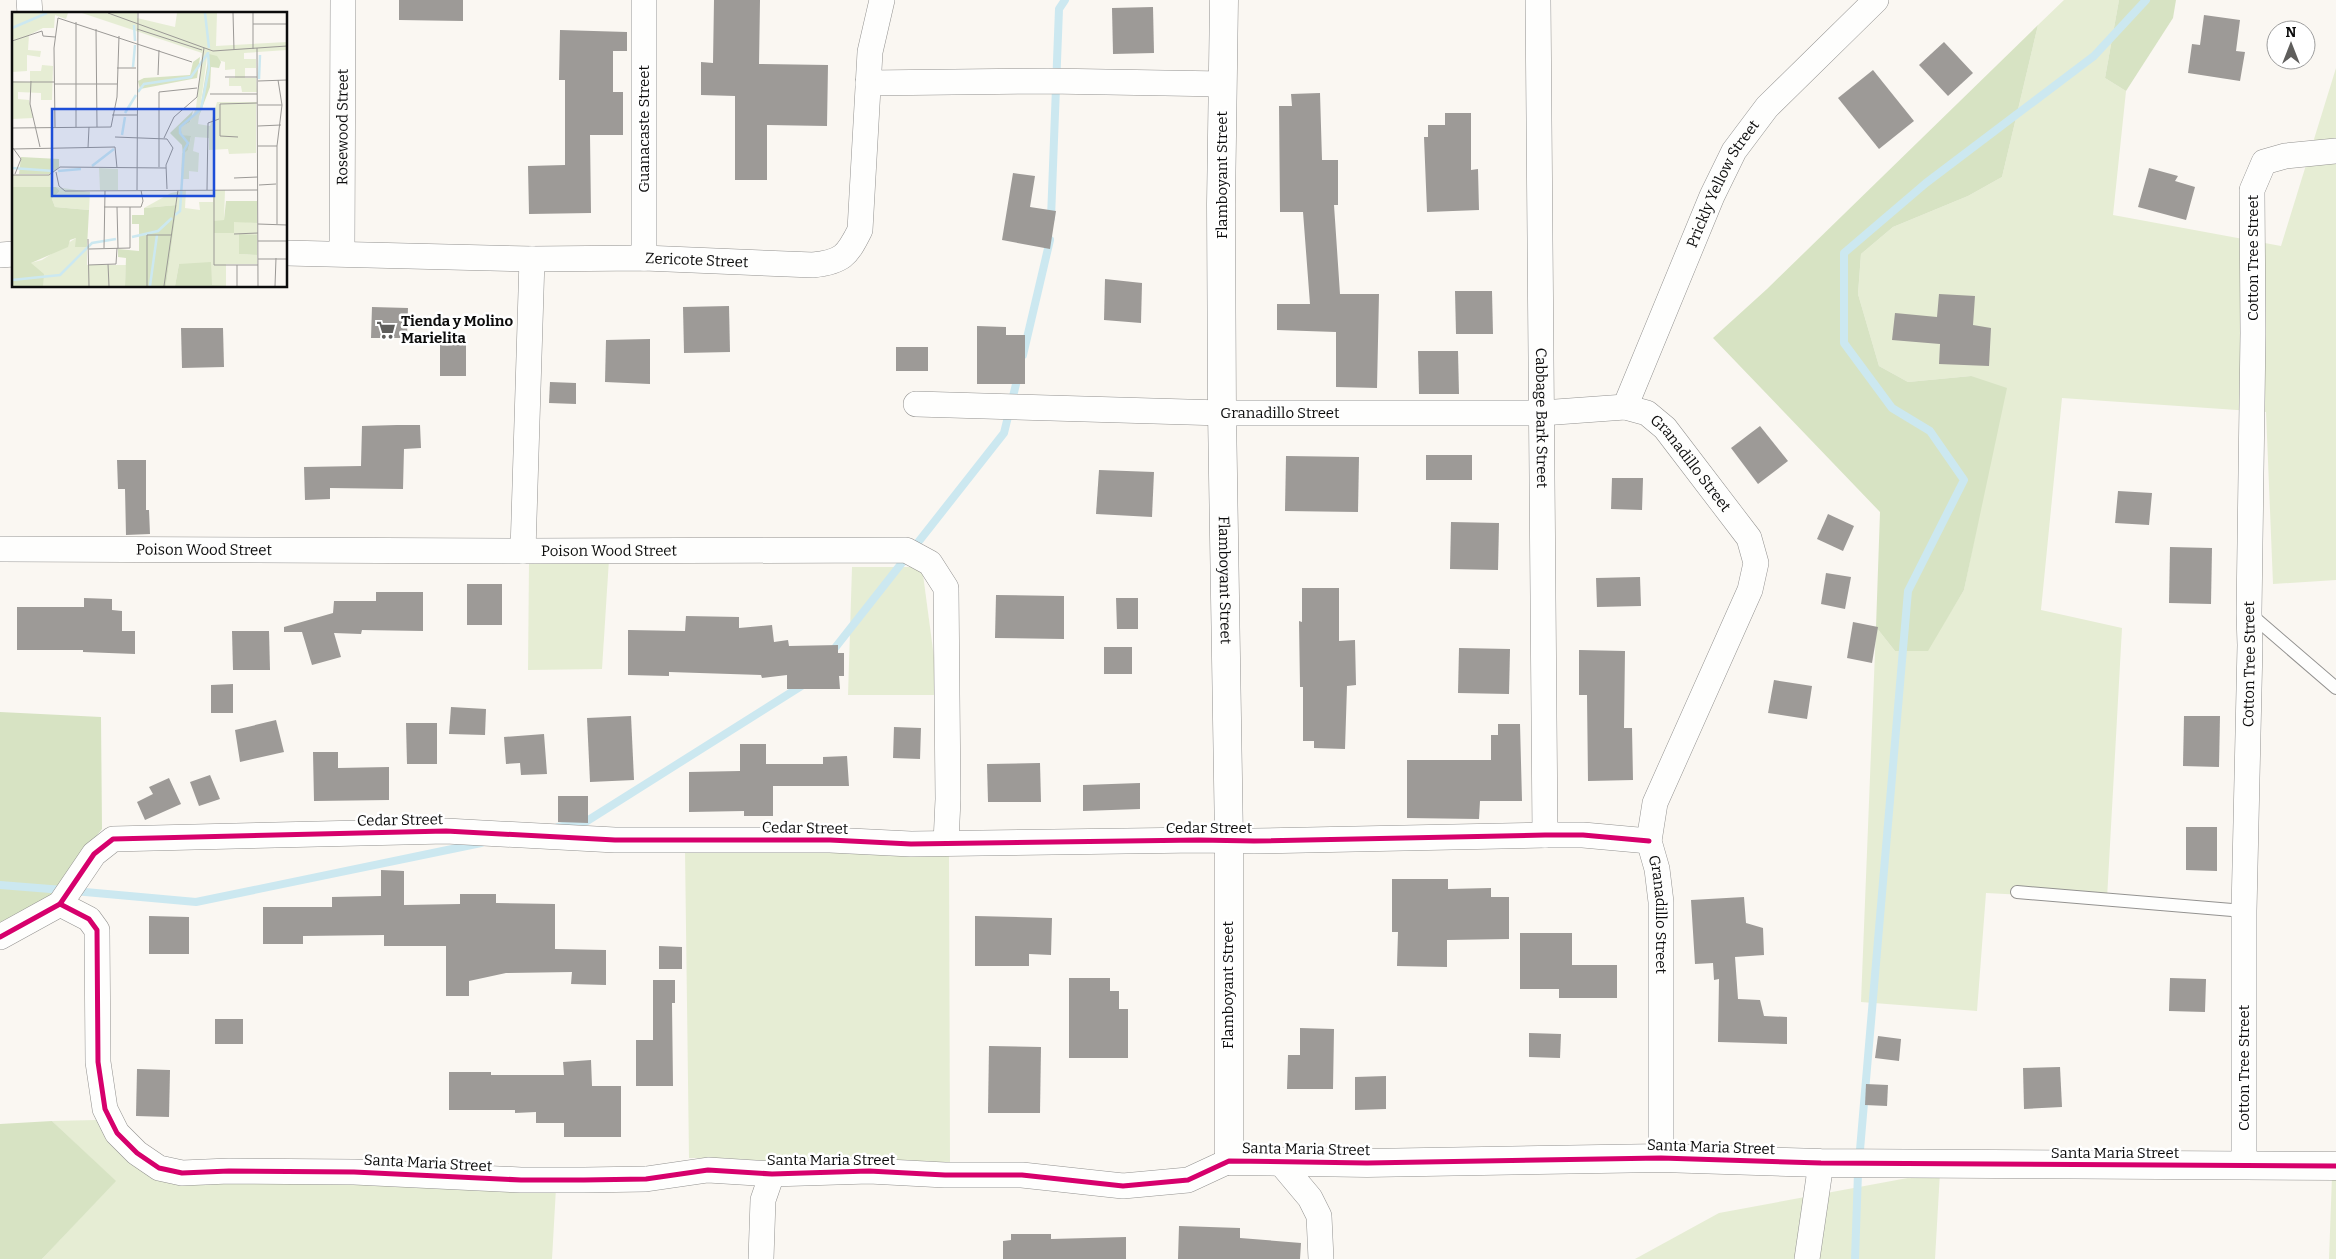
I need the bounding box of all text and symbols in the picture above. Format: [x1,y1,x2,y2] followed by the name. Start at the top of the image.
[12,12,288,288] inset map
[2266,20,2316,70] north arrow
[2286,24,2297,41] text: N
[635,65,653,193] street label: Guanacaste Street
[333,68,352,185] street label: Rosewood Street
[1213,110,1231,239] street label: Flamboyant Street
[1683,116,1763,250] street label: Prickly Yellow Street
[2244,194,2262,321] street label: Cotton Tree Street
[645,249,749,271] street label: Zericote Street
[401,312,513,347] place label: Tienda y Molino Marielita
[375,319,397,341] supermarket icon: Tienda y Molino Marielita
[1532,348,1551,489] street label: Cabbage Bark Street
[1220,404,1340,422] street label: Granadillo Street
[1647,411,1735,516] street label: Granadillo Street
[1215,516,1235,645] street label: Flamboyant Street
[136,541,273,559] street label: Poison Wood Street
[541,542,678,560] street label: Poison Wood Street
[2239,600,2259,727] street label: Cotton Tree Street
[357,810,444,830] street label: Cedar Street
[762,818,849,838] street label: Cedar Street
[1166,819,1253,837] street label: Cedar Street
[1644,853,1670,975] street label: Granadillo Street
[1219,920,1237,1049] street label: Flamboyant Street
[2235,1004,2253,1131] street label: Cotton Tree Street
[1647,1136,1776,1158] street label: Santa Maria Street
[1242,1139,1371,1159] street label: Santa Maria Street
[2051,1144,2180,1162] street label: Santa Maria Street
[363,1151,493,1175] street label: Santa Maria Street
[767,1151,896,1169] street label: Santa Maria Street

